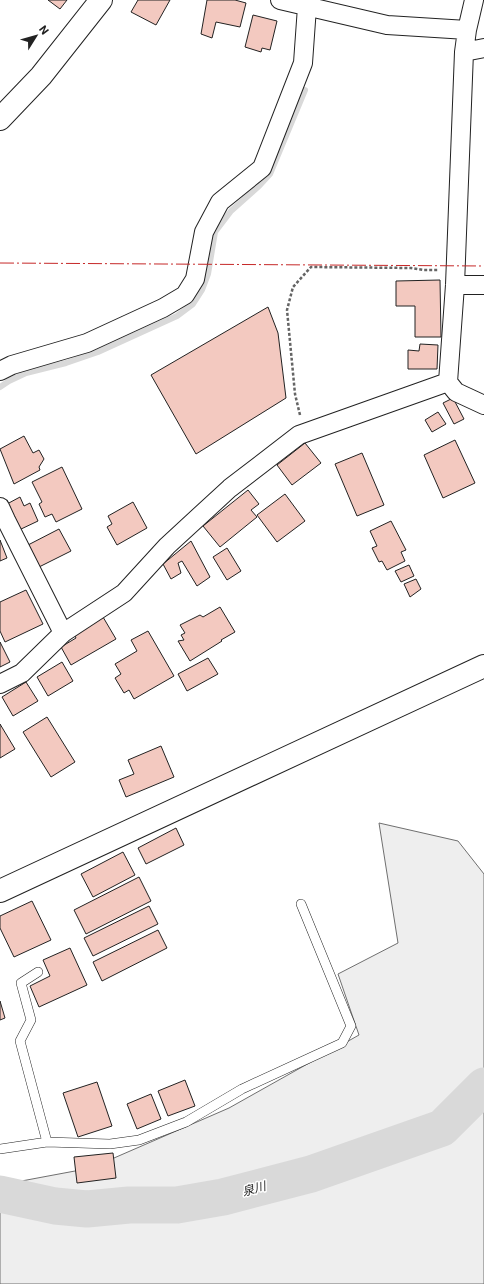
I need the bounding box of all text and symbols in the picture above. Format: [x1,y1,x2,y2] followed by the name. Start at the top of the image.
[16,16,56,56] north arrow
[36,23,51,37] text: N
[241,1179,269,1199] water label: 泉川

